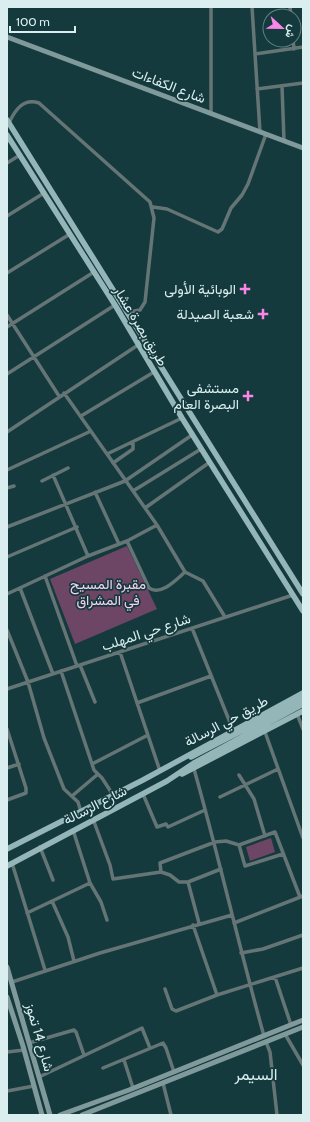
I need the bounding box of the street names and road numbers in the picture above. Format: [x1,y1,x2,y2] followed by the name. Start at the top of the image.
[129,63,208,109] street label: شارع الكفاءات
[109,282,172,369] street label: طريق بصرة عشار
[99,609,194,658] street label: شارع حي المهلب
[181,691,272,753] street label: طريق حي الرسالة
[60,781,131,830] street label: شارع الرسالة
[19,1000,58,1074] street label: شارع 14 تموز

